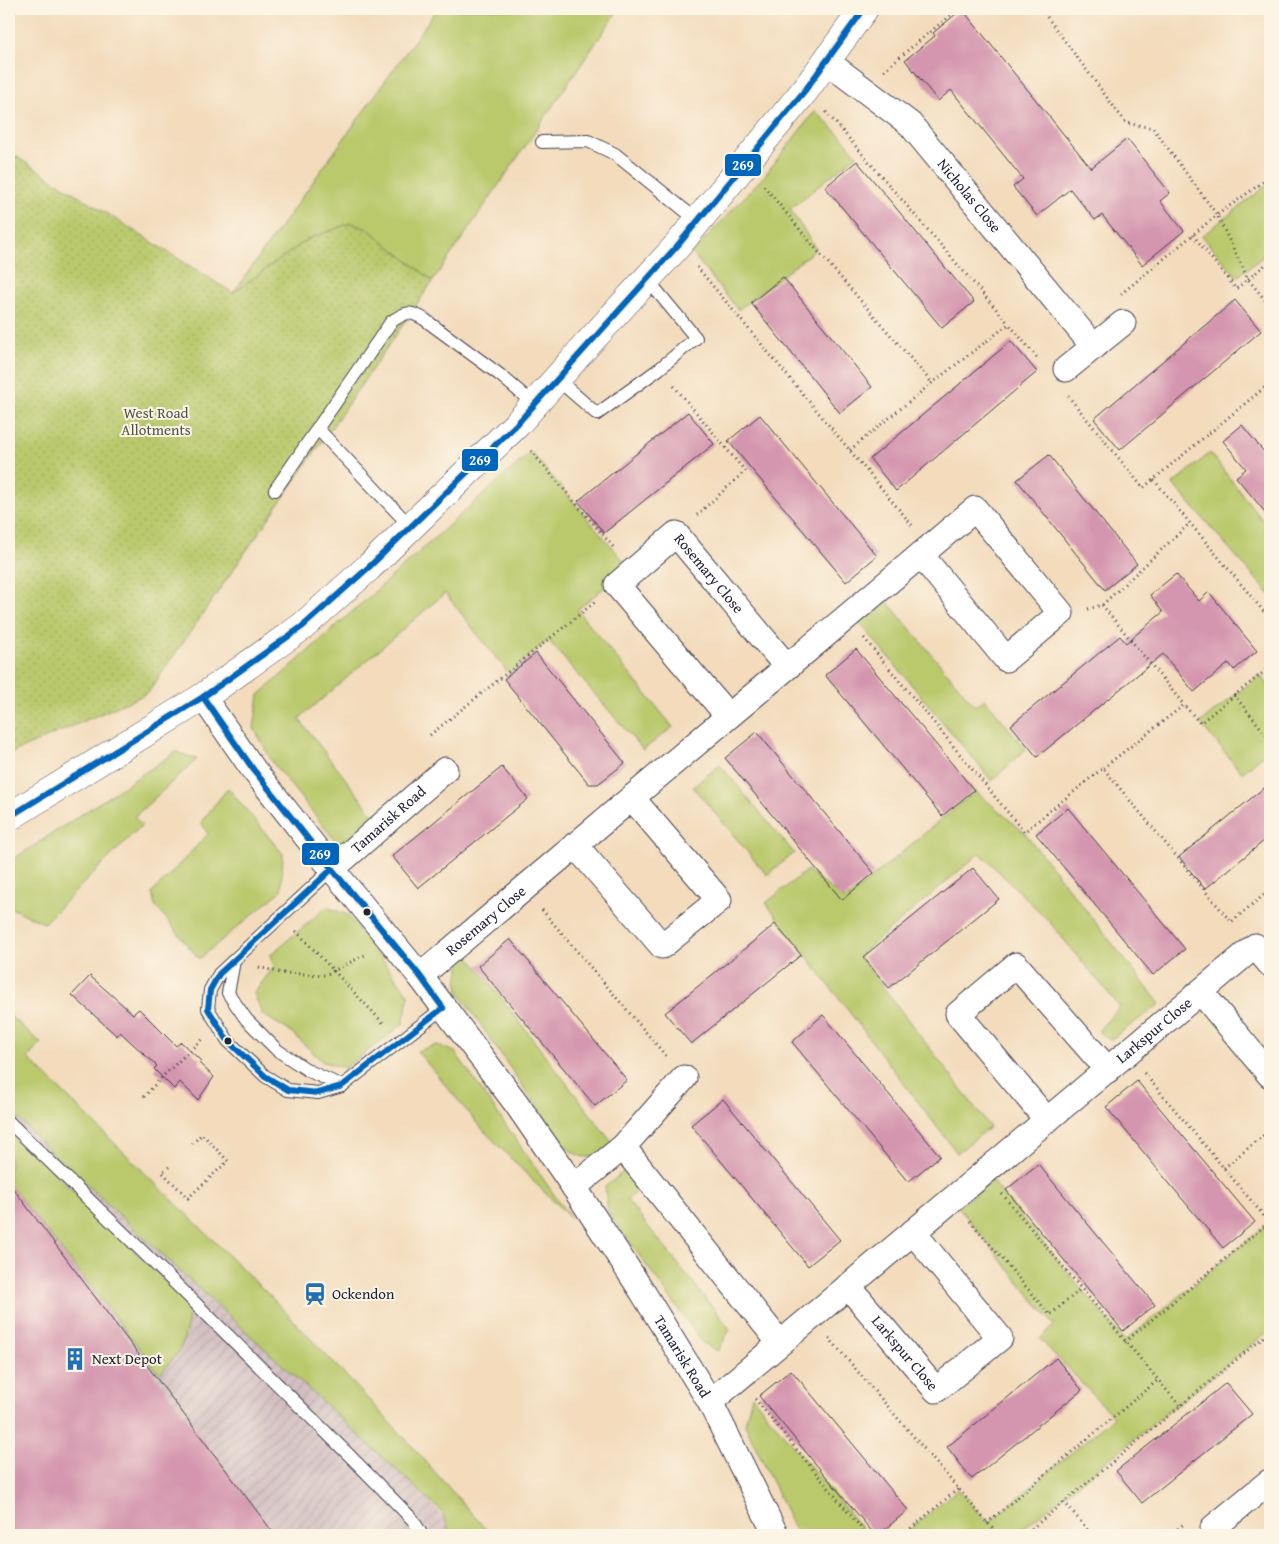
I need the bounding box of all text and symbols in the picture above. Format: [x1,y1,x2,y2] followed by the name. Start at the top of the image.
[724,153,762,177] line badge: 269
[933,154,1006,237] street label: Nicholas Close
[732,155,754,175] text: 269
[121,402,191,440] park label: West Road Allotments
[461,448,499,472] line badge: 269
[469,450,491,470] text: 269
[670,528,749,618] street label: Rosemary Close
[346,781,430,858] street label: Tamarisk Road
[301,842,340,866] line badge: 269
[309,844,331,864] text: 269
[441,880,530,960] street label: Rosemary Close
[362,907,372,917] unlabelled marker
[1111,992,1196,1068] street label: Larkspur Close
[223,1036,233,1046] unlabelled marker
[302,1281,328,1307] station icon: Ockendon
[332,1283,395,1304] place label: Ockendon
[649,1311,716,1401] street label: Tamarisk Road
[867,1311,943,1395] street label: Larkspur Close
[62,1346,88,1372] building icon: Next Depot
[92,1348,163,1369] place label: Next Depot

